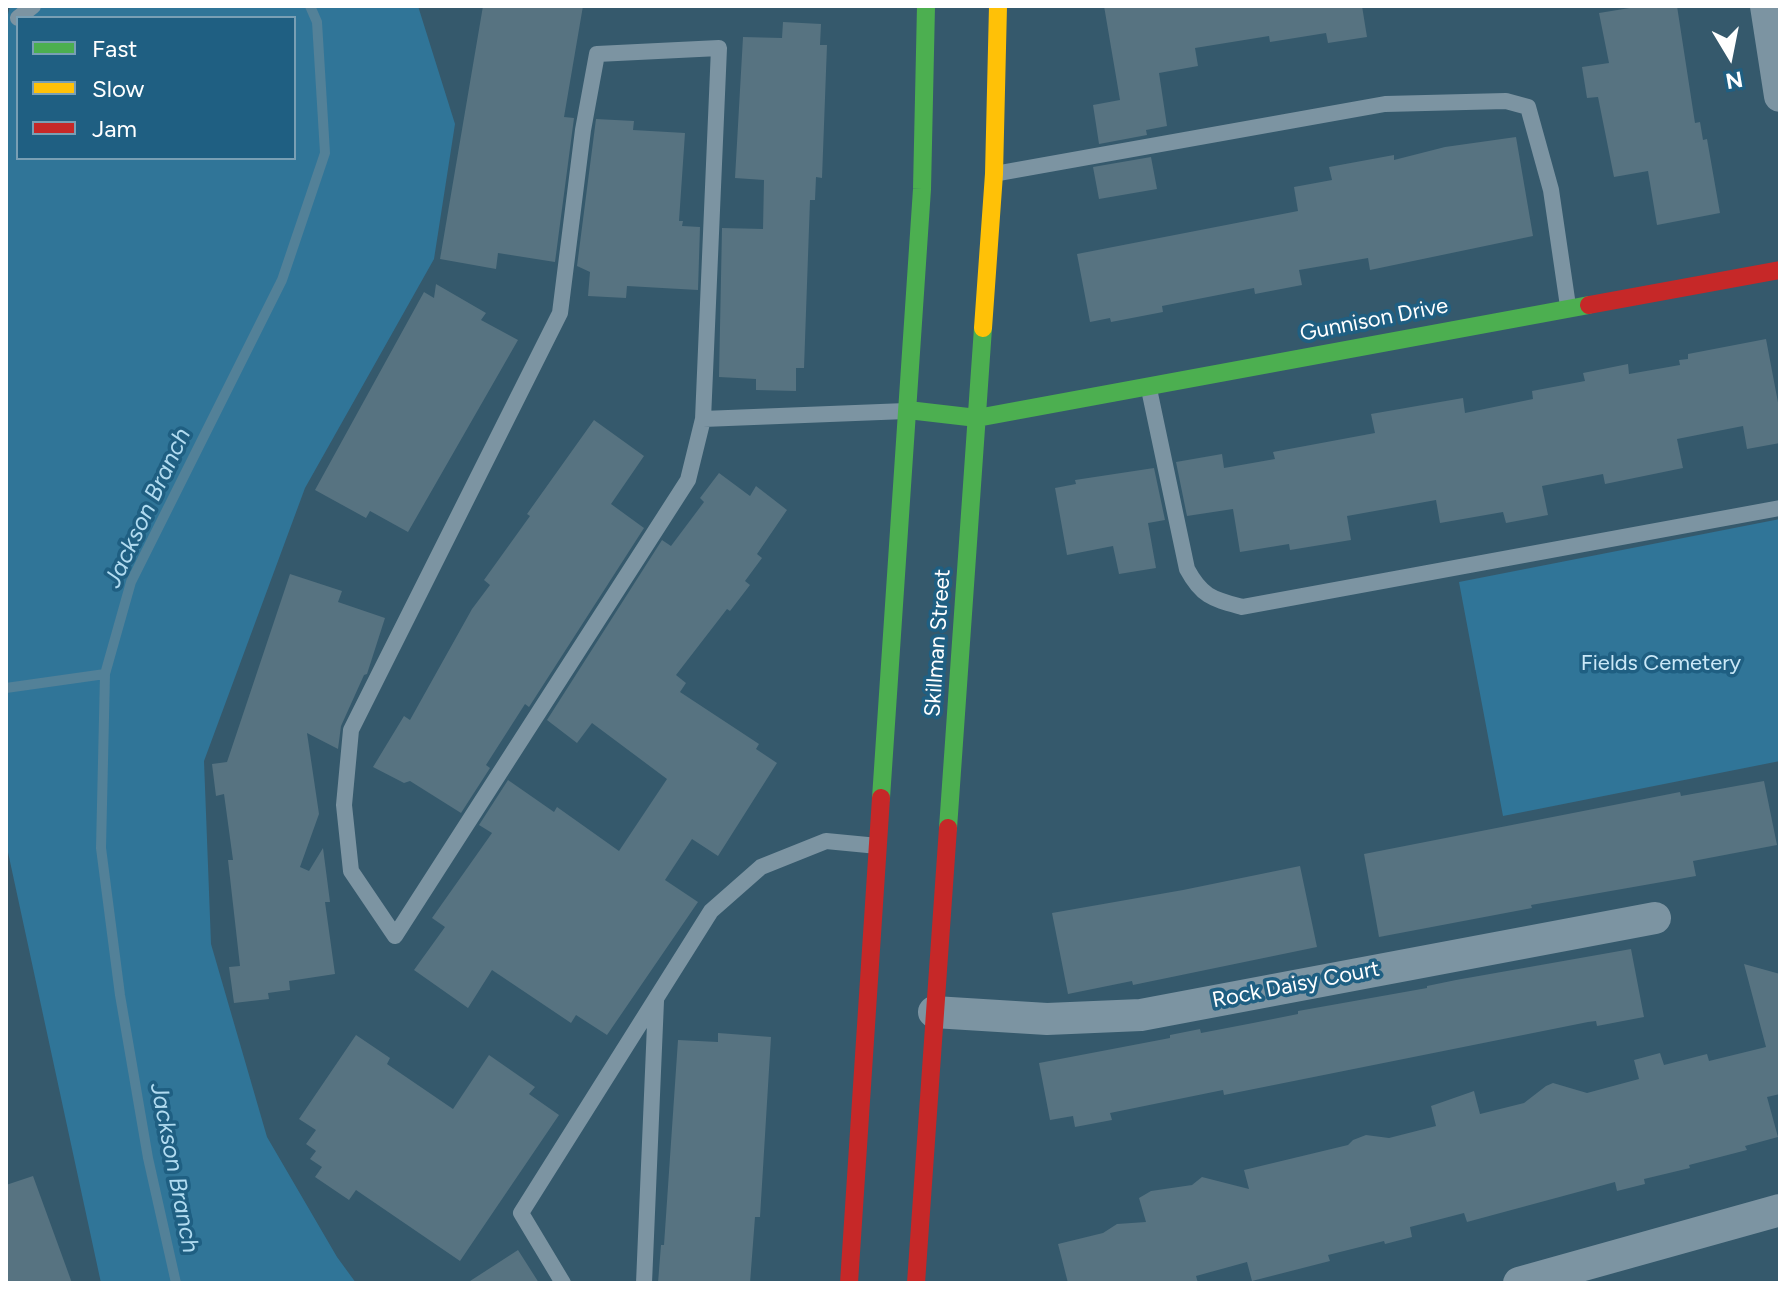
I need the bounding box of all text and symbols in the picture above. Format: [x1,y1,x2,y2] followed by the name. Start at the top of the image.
[16,16,296,160] legend
[1690,16,1770,96] north arrow
[92,34,137,63] text: Fast
[1724,65,1745,95] text: N
[92,74,144,103] text: Slow
[92,114,137,143] text: Jam
[1298,293,1450,347] street label: Gunnison Drive
[99,424,197,592] water label: Jackson Branch
[920,568,956,718] street label: Skillman Street
[1581,651,1741,677] park label: Fields Cemetery
[1210,956,1382,1014] street label: Rock Daisy Court
[143,1081,205,1255] water label: Jackson Branch

